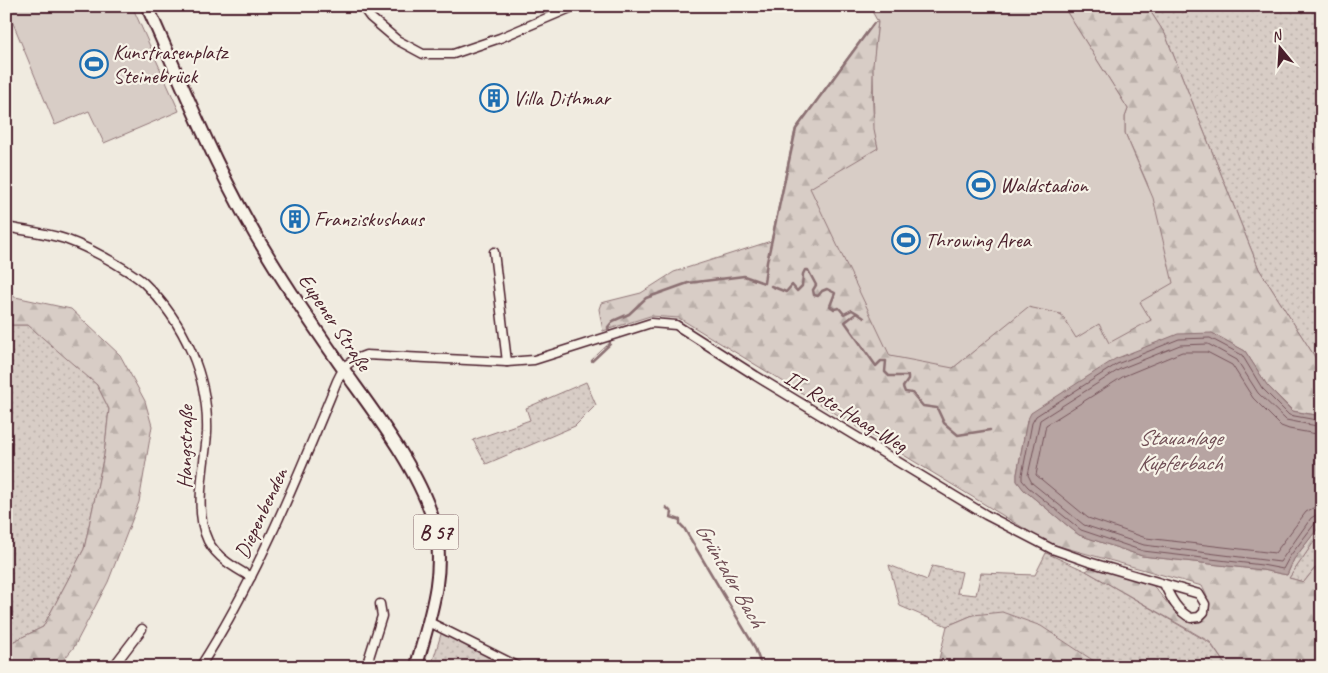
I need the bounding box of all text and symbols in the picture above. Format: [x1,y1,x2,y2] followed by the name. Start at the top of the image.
[1256,22,1306,72] north arrow
[1269,26,1285,46] text: N
[113,39,230,89] place label: Kunstrasenplatz Steinebrück
[79,49,109,79] sports icon: Kunstrasenplatz Steinebrück
[479,83,509,113] building icon: Villa Dithmar
[513,85,612,111] place label: Villa Dithmar
[966,170,996,200] sports icon: Waldstadion
[1000,172,1089,198] place label: Waldstadion
[280,204,310,234] building icon: Franziskushaus
[314,206,425,232] place label: Franziskushaus
[891,225,921,255] sports icon: Throwing Area
[925,227,1032,253] place label: Throwing Area
[293,268,378,378] street label: Eupener Straße
[780,364,914,459] street label: II. Rote-Haag-Weg
[171,403,199,489] street label: Hangstraße
[1138,424,1226,477] water label: Stauanlage Kupferbach
[229,462,294,563] street label: Diepenbenden
[414,514,458,550] road number: B 57
[689,518,772,634] water label: Grüntaler Bach

